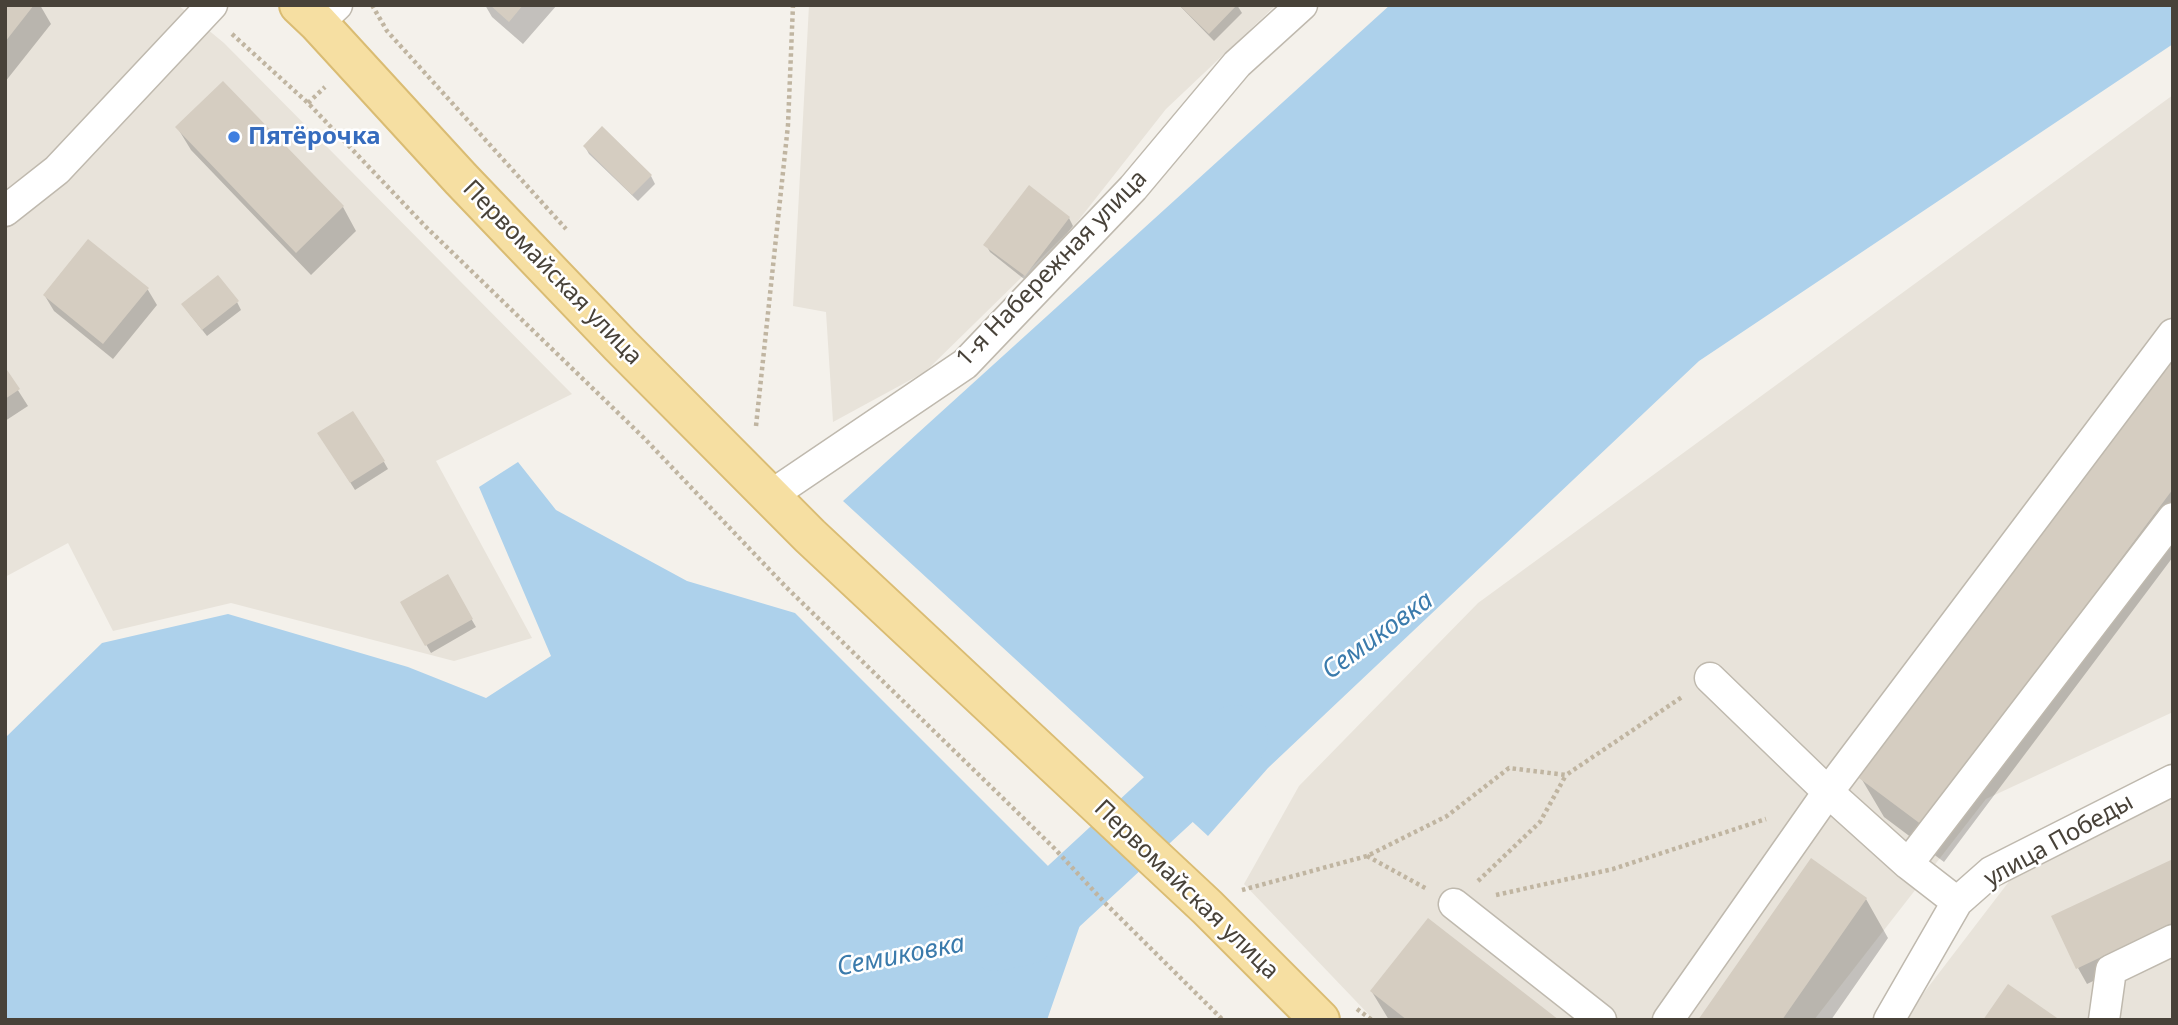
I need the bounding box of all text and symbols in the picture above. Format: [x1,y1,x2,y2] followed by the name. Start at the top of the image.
[248,123,381,151] place label: Пятёрочка
[226,129,242,145] marker: Пятёрочка
[951,165,1153,373] street label: 1-я Набережная улица
[456,175,648,371] street label: Первомайская улица
[1316,585,1440,687] water label: Семиковка
[1979,788,2139,894] street label: улица Победы
[1088,794,1284,986] street label: Первомайская улица
[834,928,968,984] water label: Семиковка

